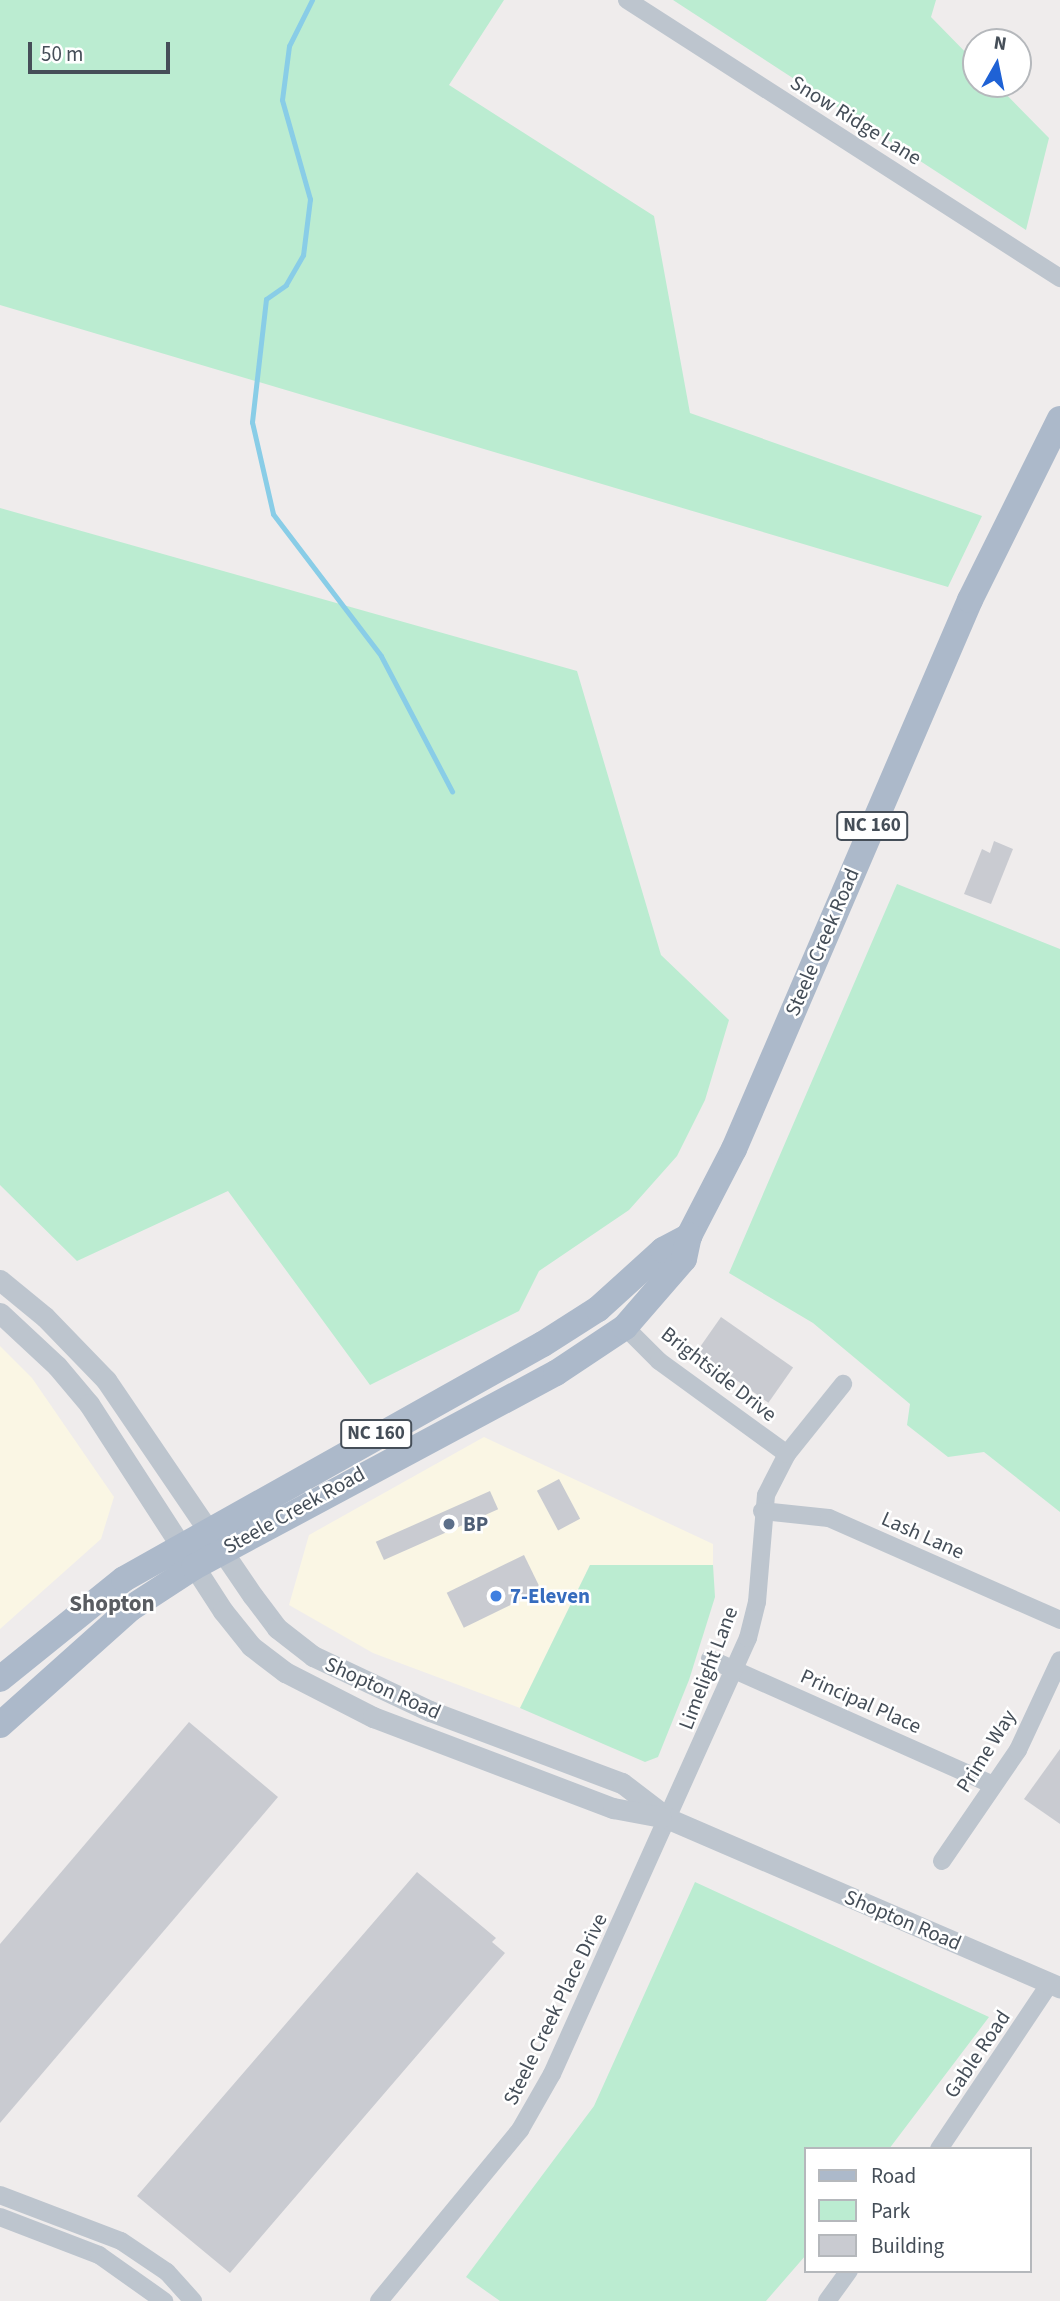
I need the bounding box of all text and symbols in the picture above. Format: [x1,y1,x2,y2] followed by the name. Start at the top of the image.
[32,28,173,72] scale bar
[962,28,1032,98] north arrow
[992,29,1008,58] text: N
[41,39,83,69] text: 50 m
[786,70,926,170] street label: Snow Ridge Lane
[835,810,909,842] road number: NC 160
[780,864,864,1020] street label: Steele Creek Road
[656,1321,782,1427] street label: Brightside Drive
[339,1418,413,1450] road number: NC 160
[219,1461,369,1559] street label: Steele Creek Road
[878,1506,968,1564] street label: Lash Lane
[463,1511,488,1537] place label: BP
[441,1516,457,1532] marker: BP
[510,1583,590,1609] place label: 7-Eleven
[488,1588,504,1604] marker: 7-Eleven
[69,1590,155,1618] district label: Shopton
[673,1603,743,1733] street label: Limelight Lane
[321,1651,445,1725] street label: Shopton Road
[797,1663,925,1739] street label: Principal Place
[951,1705,1021,1797] street label: Prime Way
[841,1884,965,1956] street label: Shopton Road
[498,1909,612,2109] street label: Steele Creek Place Drive
[939,2005,1015,2103] street label: Gable Road
[804,2147,1032,2273] legend
[871,2161,916,2191] text: Road
[871,2196,910,2226] text: Park
[871,2231,944,2261] text: Building

